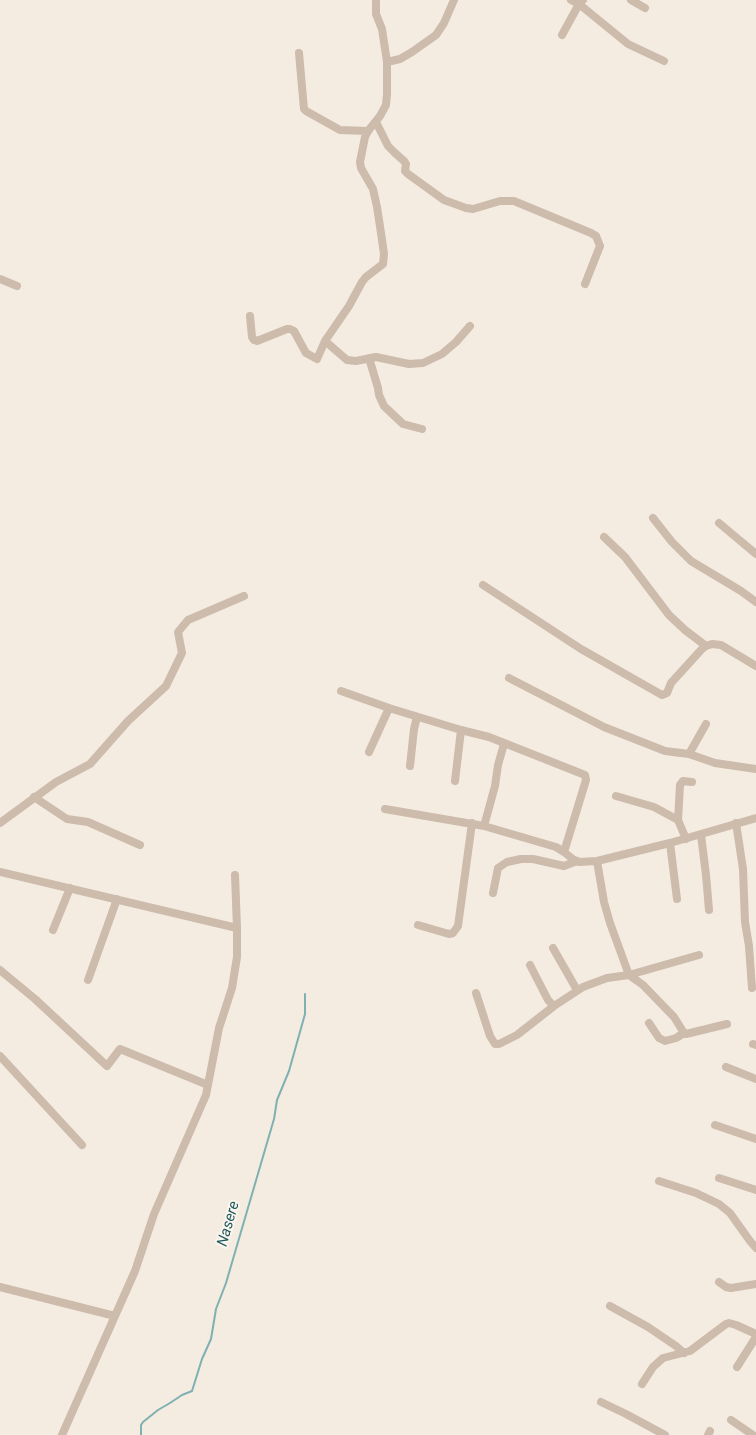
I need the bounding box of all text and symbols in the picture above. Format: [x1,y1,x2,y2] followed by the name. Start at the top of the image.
[214,1199,244,1249] water label: Nasere

